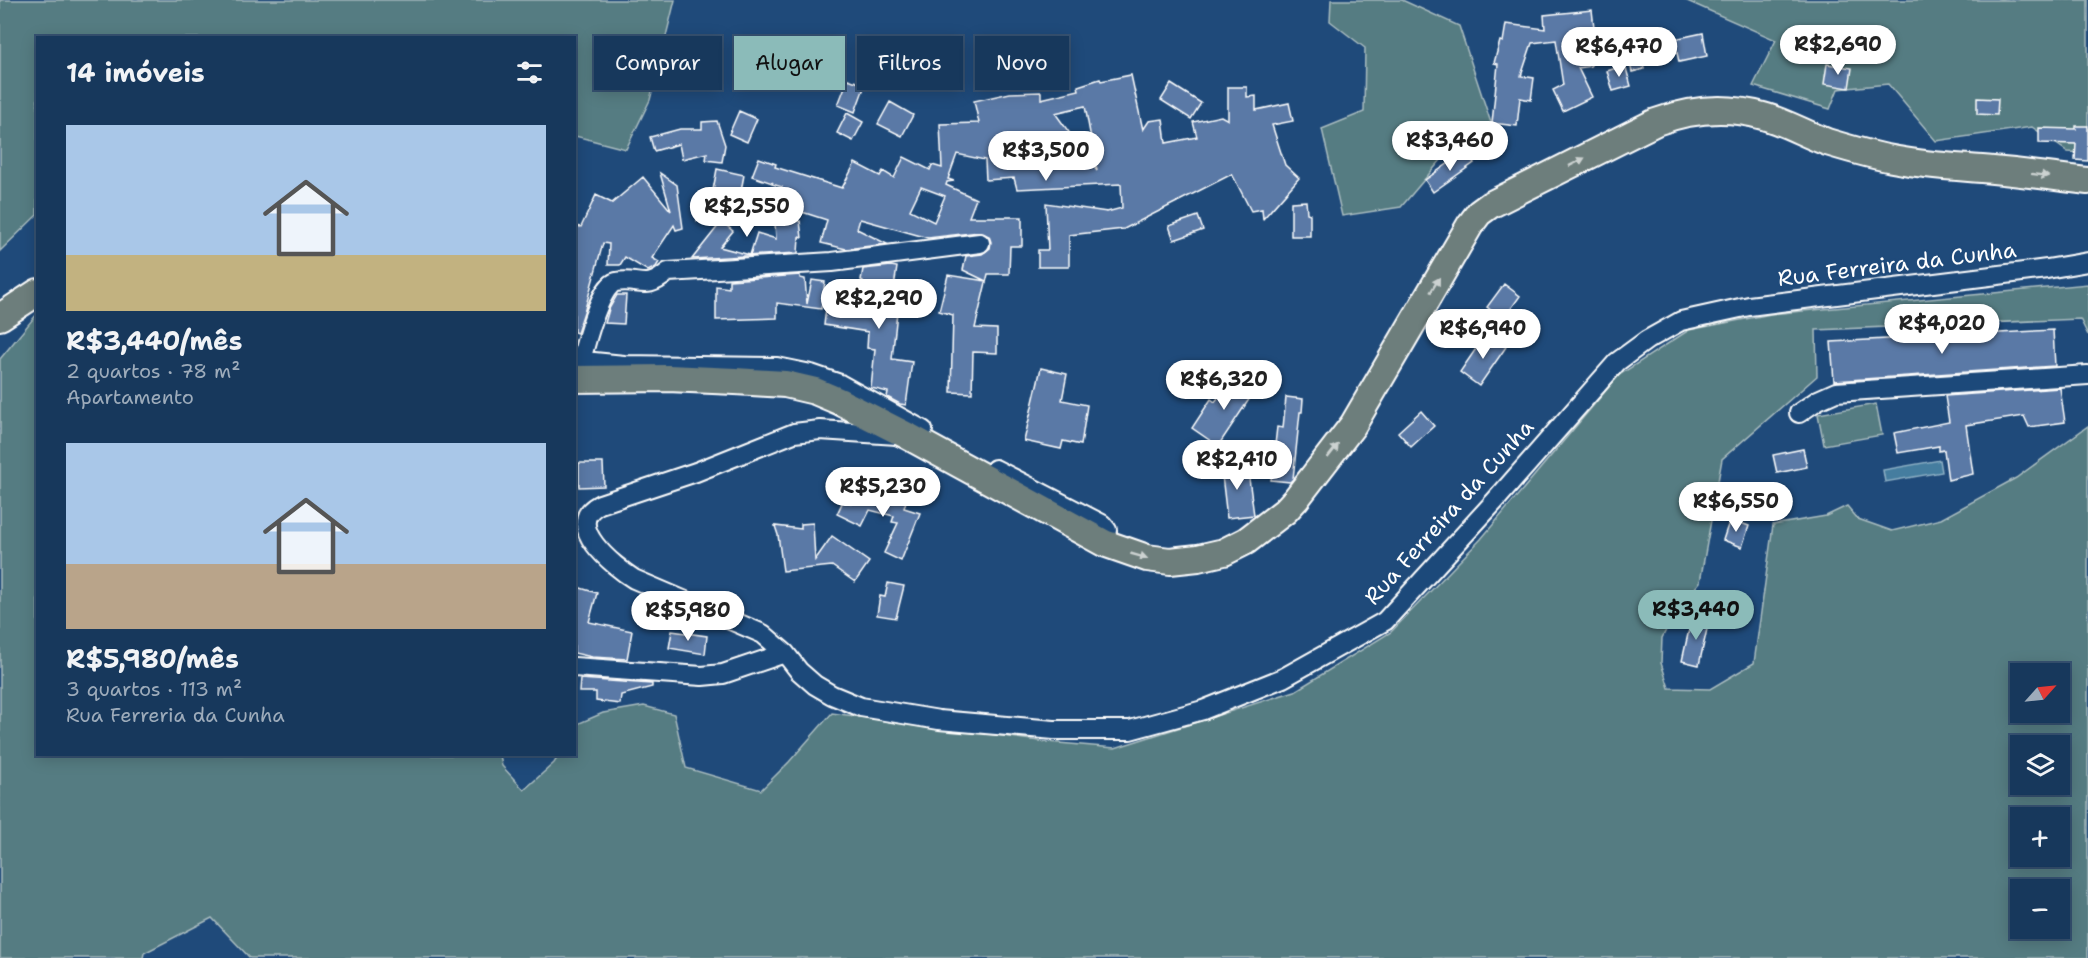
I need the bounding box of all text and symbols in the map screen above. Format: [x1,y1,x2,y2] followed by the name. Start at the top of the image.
[1783,25,1893,76] pin: R$2,690
[1564,27,1674,78] pin: R$6,470
[1794,31,1882,57] text: R$2,690
[1575,33,1663,59] text: R$6,470
[594,36,722,90] chip: Comprar
[734,36,845,90] chip: Alugar
[857,36,963,90] chip: Filtros
[975,36,1069,90] chip: Novo
[66,55,205,90] text: 14 imóveis
[513,56,546,89] icon: filters
[1395,121,1505,172] pin: R$3,460
[1406,127,1494,153] text: R$3,460
[991,131,1101,182] pin: R$3,500
[1002,137,1090,163] text: R$3,500
[1569,158,1586,167] one-way arrow
[252,164,360,272] icon: home
[2030,171,2049,180] one-way arrow
[692,187,802,238] pin: R$2,550
[704,193,790,219] text: R$2,550
[1776,235,2018,293] street label: Rua Ferreira da Cunha
[1429,277,1440,293] one-way arrow
[824,279,934,330] pin: R$2,290
[835,285,923,311] text: R$2,290
[1887,304,1997,355] pin: R$4,020
[1428,309,1538,360] pin: R$6,940
[1898,310,1986,336] text: R$4,020
[1440,315,1526,341] text: R$6,940
[66,323,242,358] text: R$3,440/mês
[66,358,240,384] text: 2 quartos · 78 m²
[1169,360,1279,411] pin: R$6,320
[1180,366,1268,392] text: R$6,320
[66,384,194,410] text: Apartamento
[1358,413,1540,611] street label: Rua Ferreira da Cunha
[1182,440,1292,491] pin: R$2,410
[1327,443,1340,459] one-way arrow
[1196,446,1278,472] text: R$2,410
[828,467,938,518] pin: R$5,230
[839,473,927,499] text: R$5,230
[252,482,360,590] icon: home
[1681,482,1791,533] pin: R$6,550
[1693,488,1779,514] text: R$6,550
[1130,552,1148,561] one-way arrow
[1641,590,1751,641] pin: R$3,440
[633,591,743,642] pin: R$5,980
[1652,596,1740,622] text: R$3,440
[645,597,731,623] text: R$5,980
[66,641,239,676] text: R$5,980/mês
[2010,663,2070,723] north arrow
[2010,663,2070,939] map controls
[66,676,242,702] text: 3 quartos · 113 m²
[66,702,285,728] text: Rua Ferreria da Cunha
[2010,735,2070,795] button: layers
[2010,807,2070,867] button: +
[2010,879,2070,939] button: −

